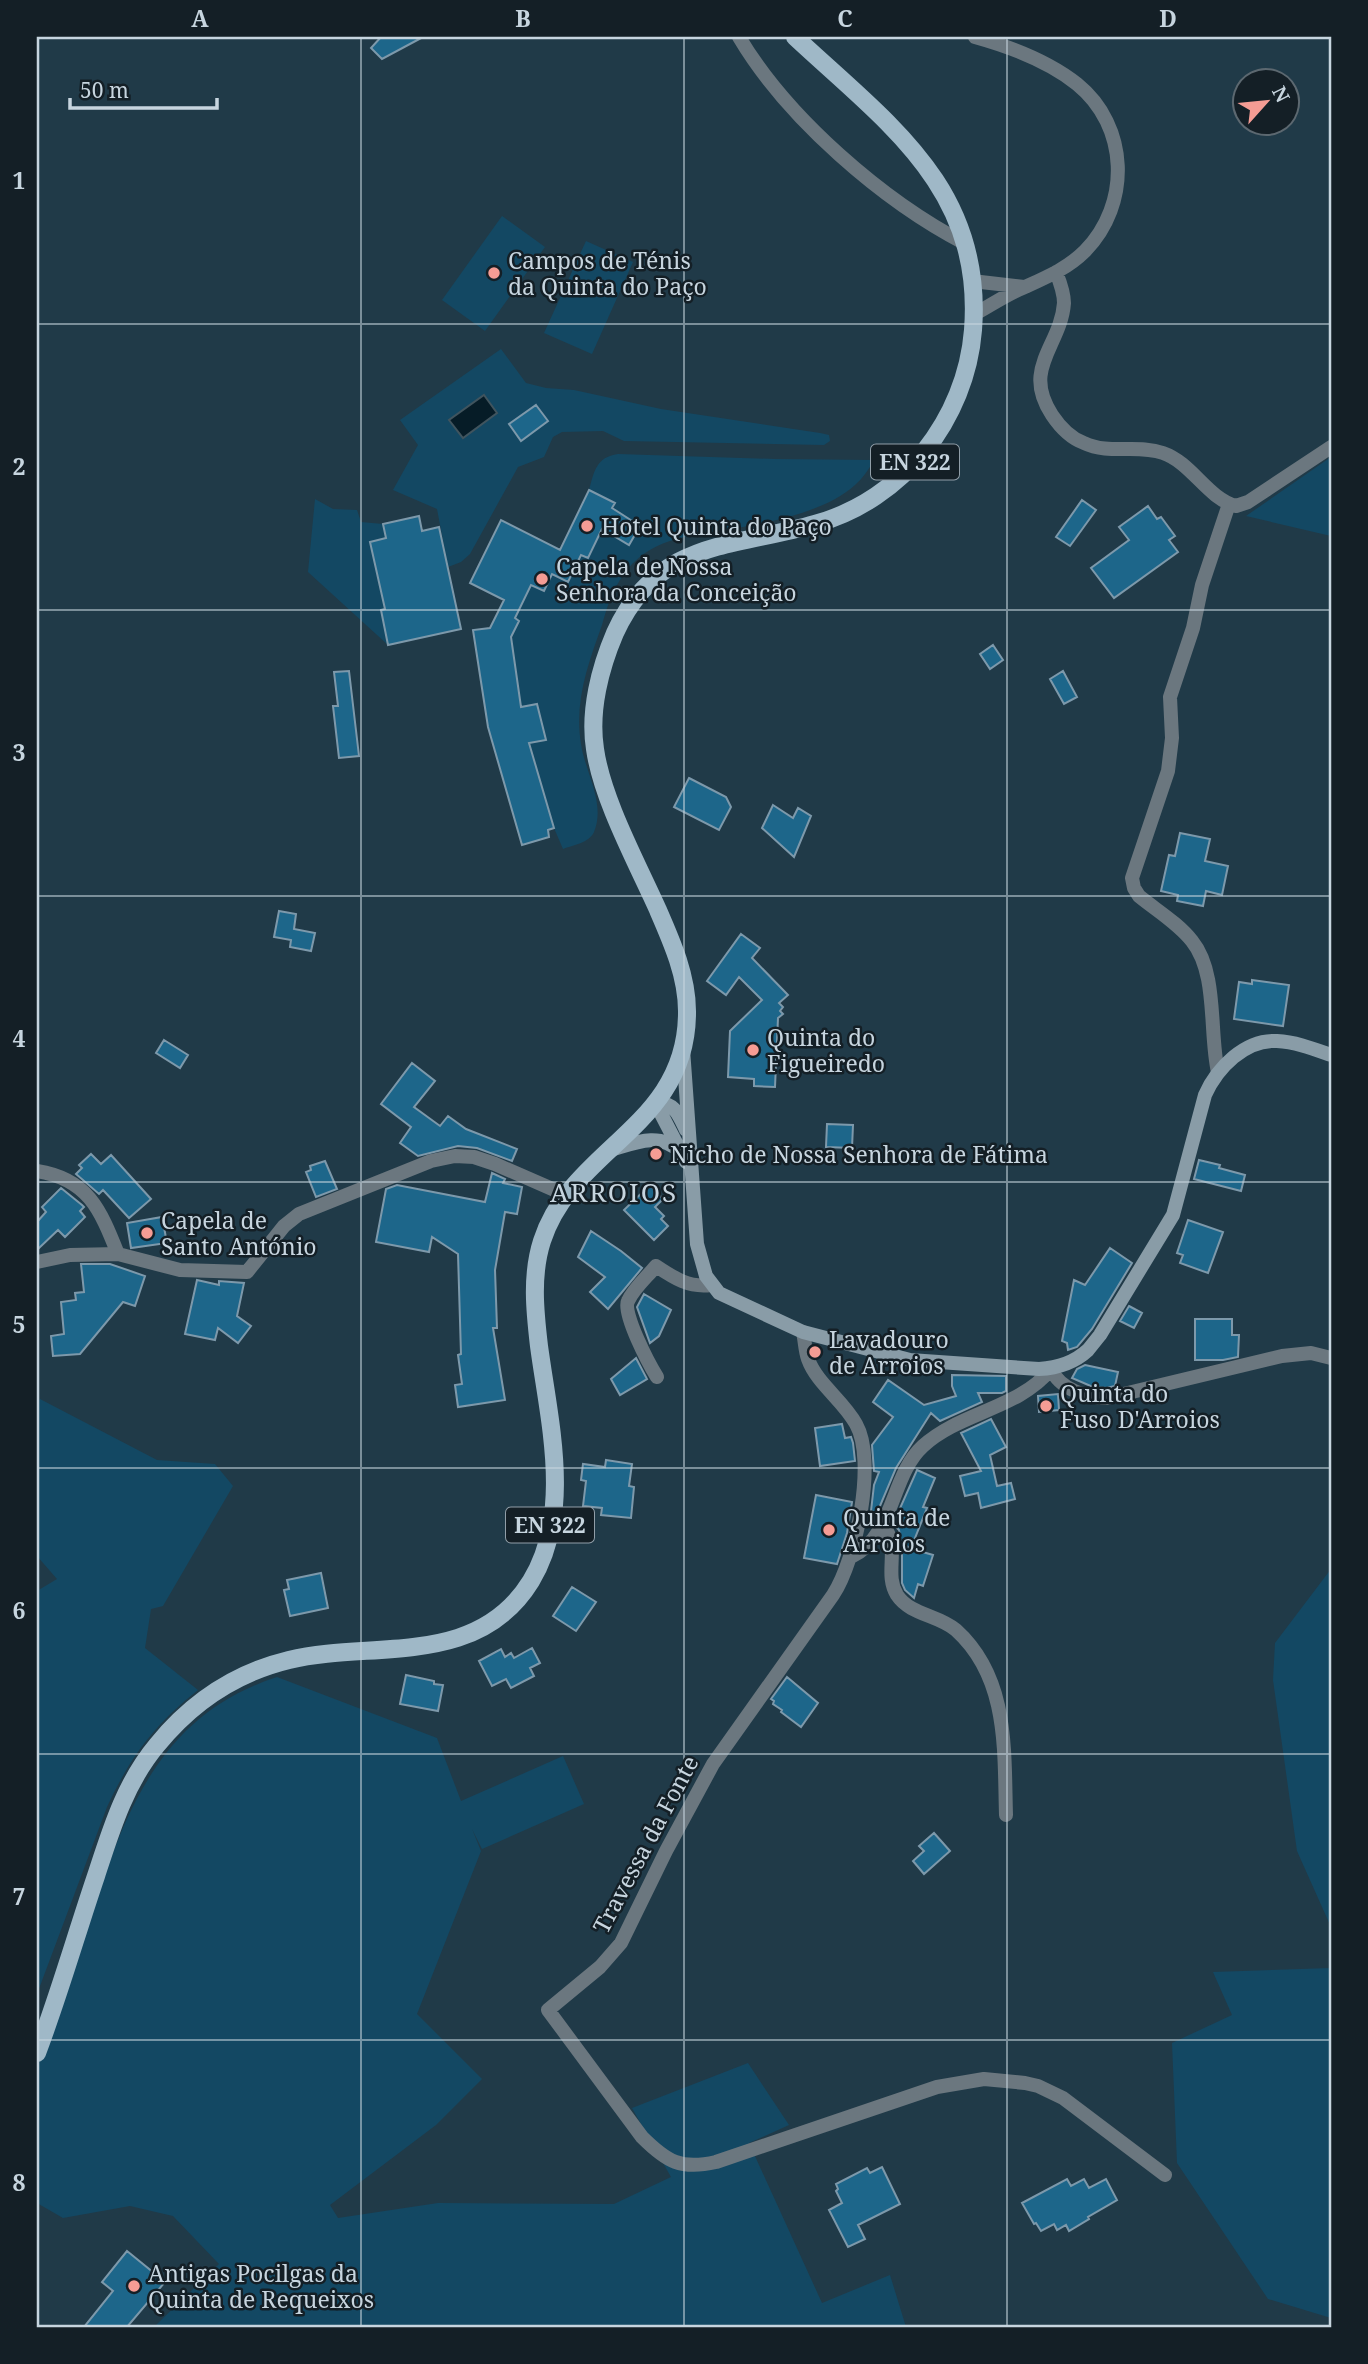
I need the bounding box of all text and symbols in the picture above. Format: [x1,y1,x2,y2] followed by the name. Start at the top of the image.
[191,2,209,34] text: A
[515,2,531,34] text: B
[837,2,853,34] text: C
[1159,2,1177,34] text: D
[70,66,217,110] scale bar
[1232,66,1302,136] north arrow
[80,76,129,104] text: 50 m
[1266,82,1296,107] text: N
[13,164,26,196] text: 1
[508,244,707,302] place label: Campos de Ténis da Quinta do Paço
[486,265,502,281] marker: Campos de Ténis da Quinta do Paço
[871,444,959,480] road number: EN 322
[13,450,26,482] text: 2
[601,510,832,542] place label: Hotel Quinta do Paço
[579,518,595,534] marker: Hotel Quinta do Paço
[556,550,797,608] place label: Capela de Nossa Senhora da Conceição
[534,571,550,587] marker: Capela de Nossa Senhora da Conceição
[13,736,26,768] text: 3
[767,1021,885,1079] place label: Quinta do Figueiredo
[13,1022,26,1054] text: 4
[745,1042,761,1058] marker: Quinta do Figueiredo
[670,1138,1048,1170] place label: Nicho de Nossa Senhora de Fátima
[648,1146,664,1162] marker: Nicho de Nossa Senhora de Fátima
[550,1174,678,1210] district label: ARROIOS
[161,1204,317,1262] place label: Capela de Santo António
[139,1225,155,1241] marker: Capela de Santo António
[13,1308,26,1340] text: 5
[829,1323,949,1381] place label: Lavadouro de Arroios
[807,1344,823,1360] marker: Lavadouro de Arroios
[1060,1377,1220,1435] place label: Quinta do Fuso D'Arroios
[1038,1398,1054,1414] marker: Quinta do Fuso D'Arroios
[843,1501,950,1559] place label: Quinta de Arroios
[506,1508,594,1542] road number: EN 322
[821,1522,837,1538] marker: Quinta de Arroios
[13,1594,26,1626] text: 6
[585,1750,705,1938] street label: Travessa da Fonte
[13,1880,26,1912] text: 7
[13,2166,26,2198] text: 8
[148,2257,374,2315] place label: Antigas Pocilgas da Quinta de Requeixos
[126,2278,142,2294] marker: Antigas Pocilgas da Quinta de Requeixos

